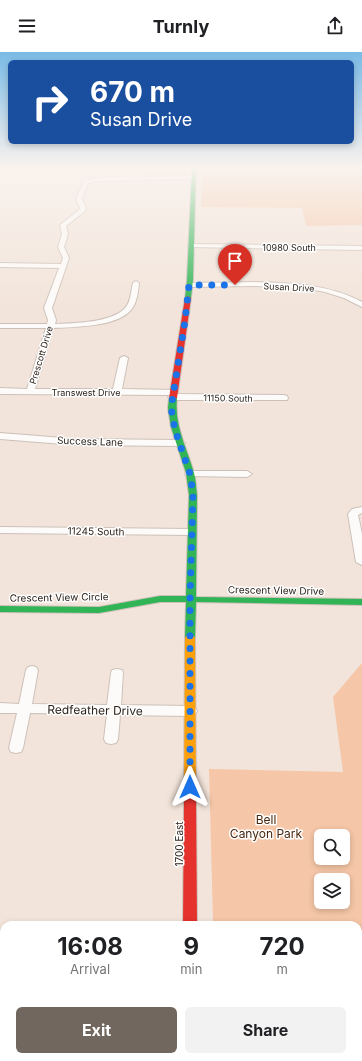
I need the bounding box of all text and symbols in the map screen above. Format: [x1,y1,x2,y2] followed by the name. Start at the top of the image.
[16,15,38,37] icon: menu
[324,15,346,37] icon: share
[153,16,209,37] text: Turnly
[90,75,175,109] text: 670 m
[24,76,76,128] icon: right
[90,109,192,130] text: Susan Drive
[262,242,316,253] street label: 10980 South
[218,244,252,285] pin
[224,250,246,272] icon: arrive
[263,280,315,294] street label: Susan Drive
[27,325,55,385] street label: Prescott Drive
[52,387,120,398] street label: Transwest Drive
[203,392,253,404] street label: 11150 South
[57,434,123,448] street label: Success Lane
[67,525,125,537] street label: 11245 South
[228,583,324,597] street label: Crescent View Drive
[9,590,109,604] street label: Crescent View Circle
[47,702,143,718] street label: Redfeather Drive
[169,766,211,808] position arrow
[230,812,303,841] park label: Bell Canyon Park
[173,821,185,867] street label: 1700 East
[314,829,350,909] map controls
[314,829,350,865] button: search
[314,873,350,909] button: layers
[57,932,123,961] text: 16:08
[183,932,199,961] text: 9
[260,932,305,961] text: 720
[70,961,110,977] text: Arrival
[180,961,202,977] text: min
[276,961,288,977] text: m
[16,1007,177,1053] button: Exit
[185,1007,346,1053] button: Share

